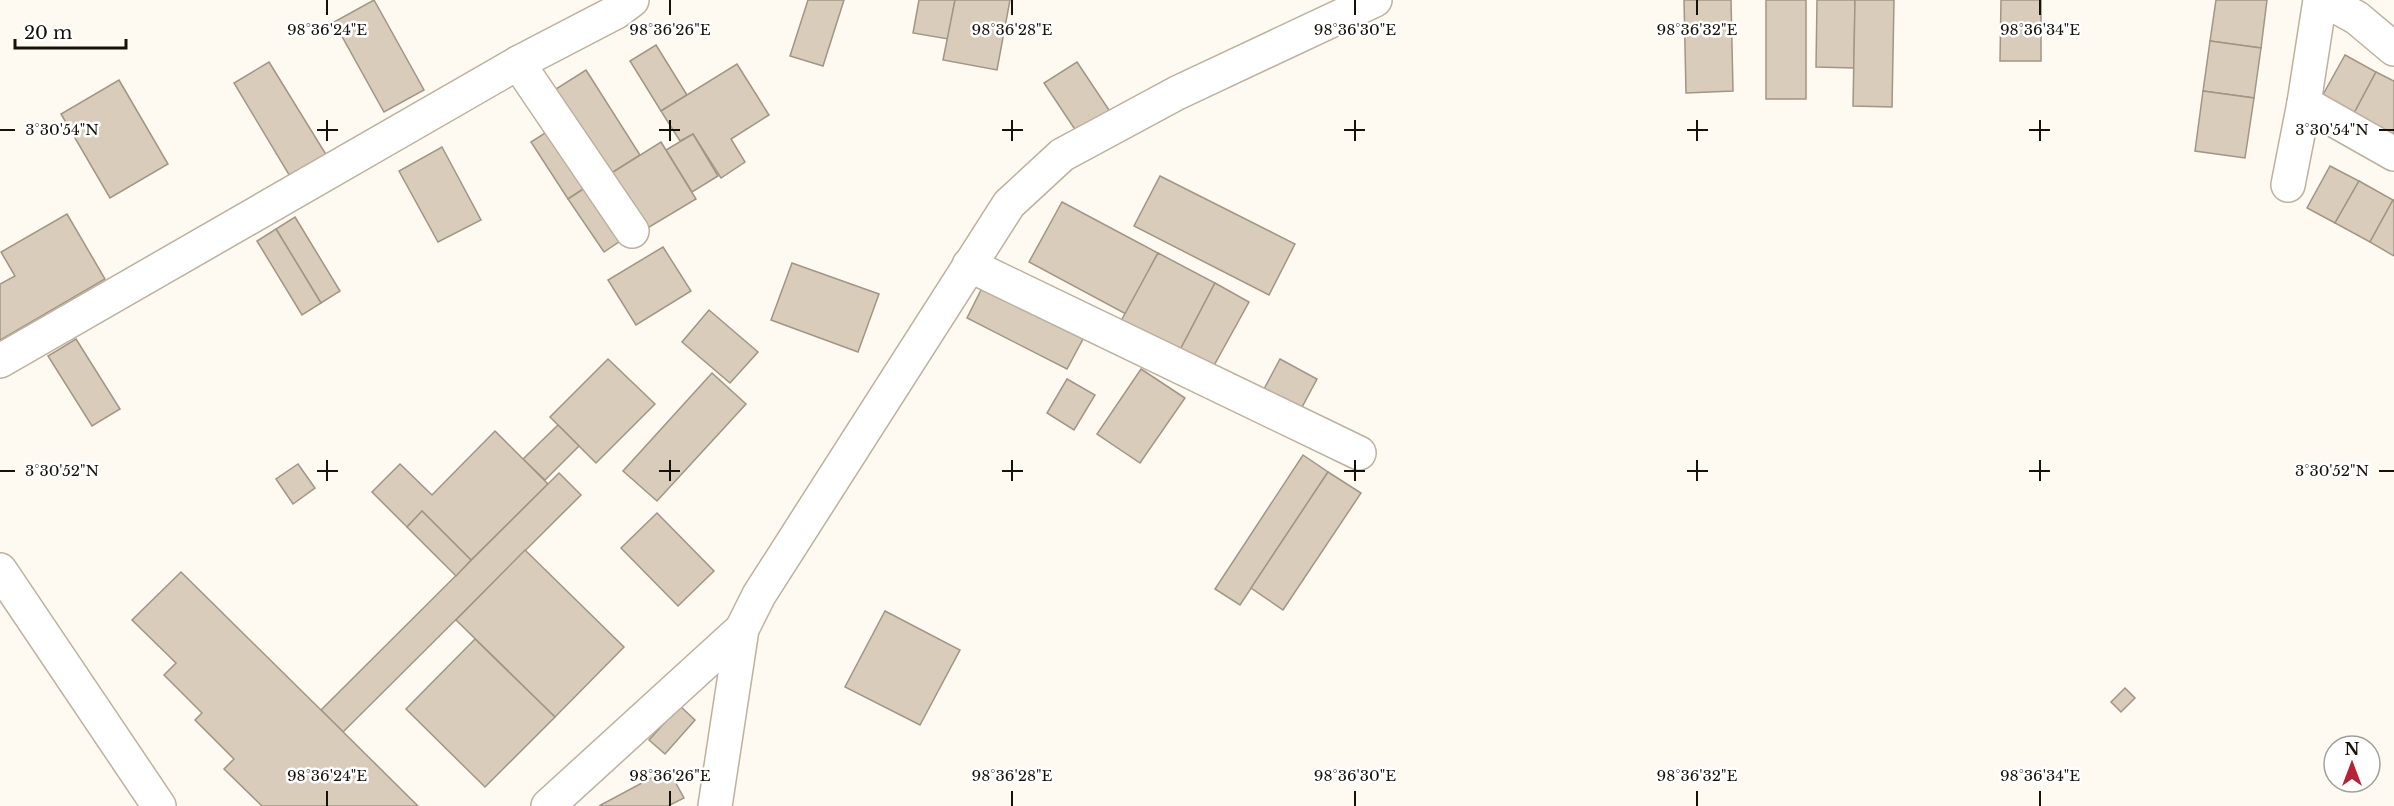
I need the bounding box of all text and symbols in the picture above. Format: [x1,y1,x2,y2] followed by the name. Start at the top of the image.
[15,12,126,50] scale bar
[287,20,367,39] text: 98°36'24"E
[629,20,711,39] text: 98°36'26"E
[972,20,1052,39] text: 98°36'28"E
[1314,20,1396,39] text: 98°36'30"E
[1657,20,1738,39] text: 98°36'32"E
[2000,20,2080,39] text: 98°36'34"E
[24,22,72,44] text: 20 m
[25,120,99,139] text: 3°30'54"N
[2295,120,2369,139] text: 3°30'54"N
[25,461,99,480] text: 3°30'52"N
[2295,461,2369,480] text: 3°30'52"N
[2322,734,2382,794] north arrow
[2344,739,2360,759] text: N
[287,766,367,785] text: 98°36'24"E
[629,766,711,785] text: 98°36'26"E
[972,766,1052,785] text: 98°36'28"E
[1314,766,1396,785] text: 98°36'30"E
[1657,766,1738,785] text: 98°36'32"E
[2000,766,2080,785] text: 98°36'34"E

